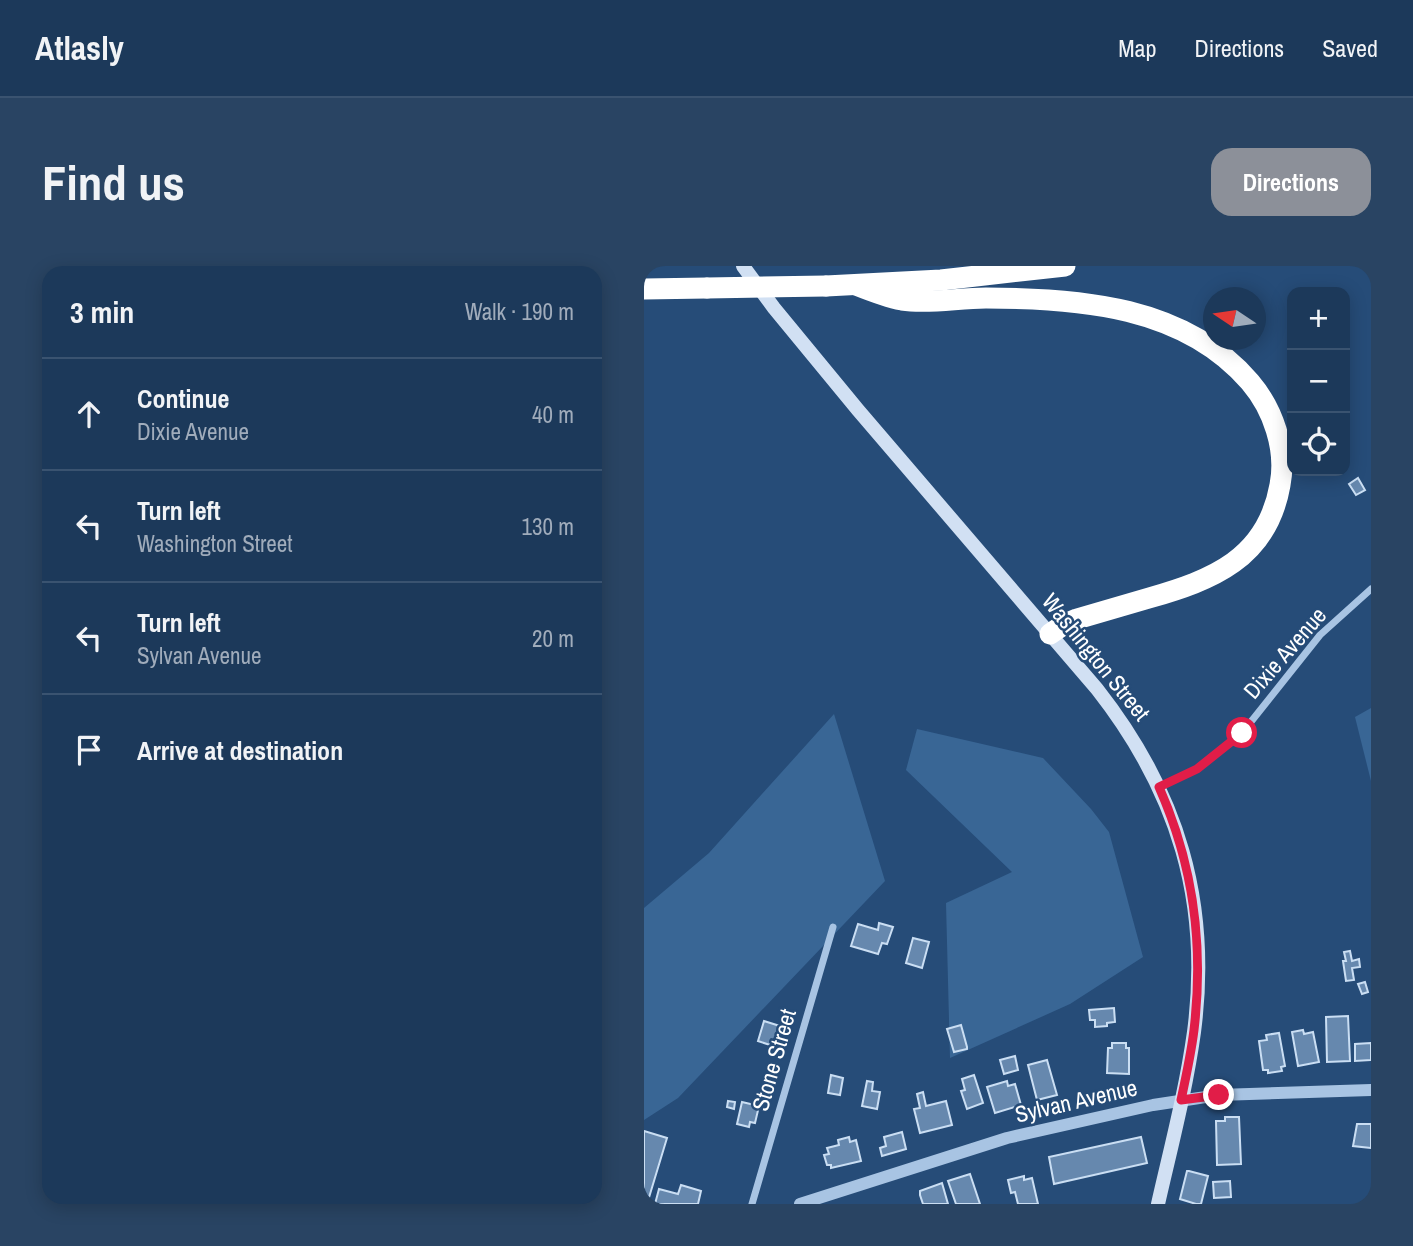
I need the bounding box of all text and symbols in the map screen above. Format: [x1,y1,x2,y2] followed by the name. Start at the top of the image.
[35,26,124,70] text: Atlasly
[1118,32,1156,64] text: Map
[1194,32,1284,64] text: Directions
[1322,32,1378,64] text: Saved
[1211,148,1371,216] button: Directions
[42,149,185,215] text: Find us
[1203,287,1266,350] north arrow
[1287,287,1350,476] map controls
[1287,287,1350,350] button: +
[70,292,134,332] text: 3 min
[465,296,574,327] text: Walk · 190 m
[1287,350,1350,413] button: −
[137,381,229,416] text: Continue
[70,395,108,433] icon: ahead
[532,399,574,430] text: 40 m
[1287,413,1350,476] button: locate
[137,416,249,447] text: Dixie Avenue
[137,493,221,528] text: Turn left
[70,507,108,545] icon: left
[522,511,574,542] text: 130 m
[137,528,293,559] text: Washington Street
[1035,586,1157,727] street label: Washington Street
[1236,600,1333,705] street label: Dixie Avenue
[137,605,221,640] text: Turn left
[70,619,108,657] icon: left
[532,623,574,654] text: 20 m
[137,640,261,671] text: Sylvan Avenue
[1226,717,1257,748] route start
[70,731,108,769] icon: arrive
[137,733,343,768] text: Arrive at destination
[744,1005,803,1115] street label: Stone Street
[1012,1071,1140,1130] street label: Sylvan Avenue
[1203,1079,1234,1110] route end

